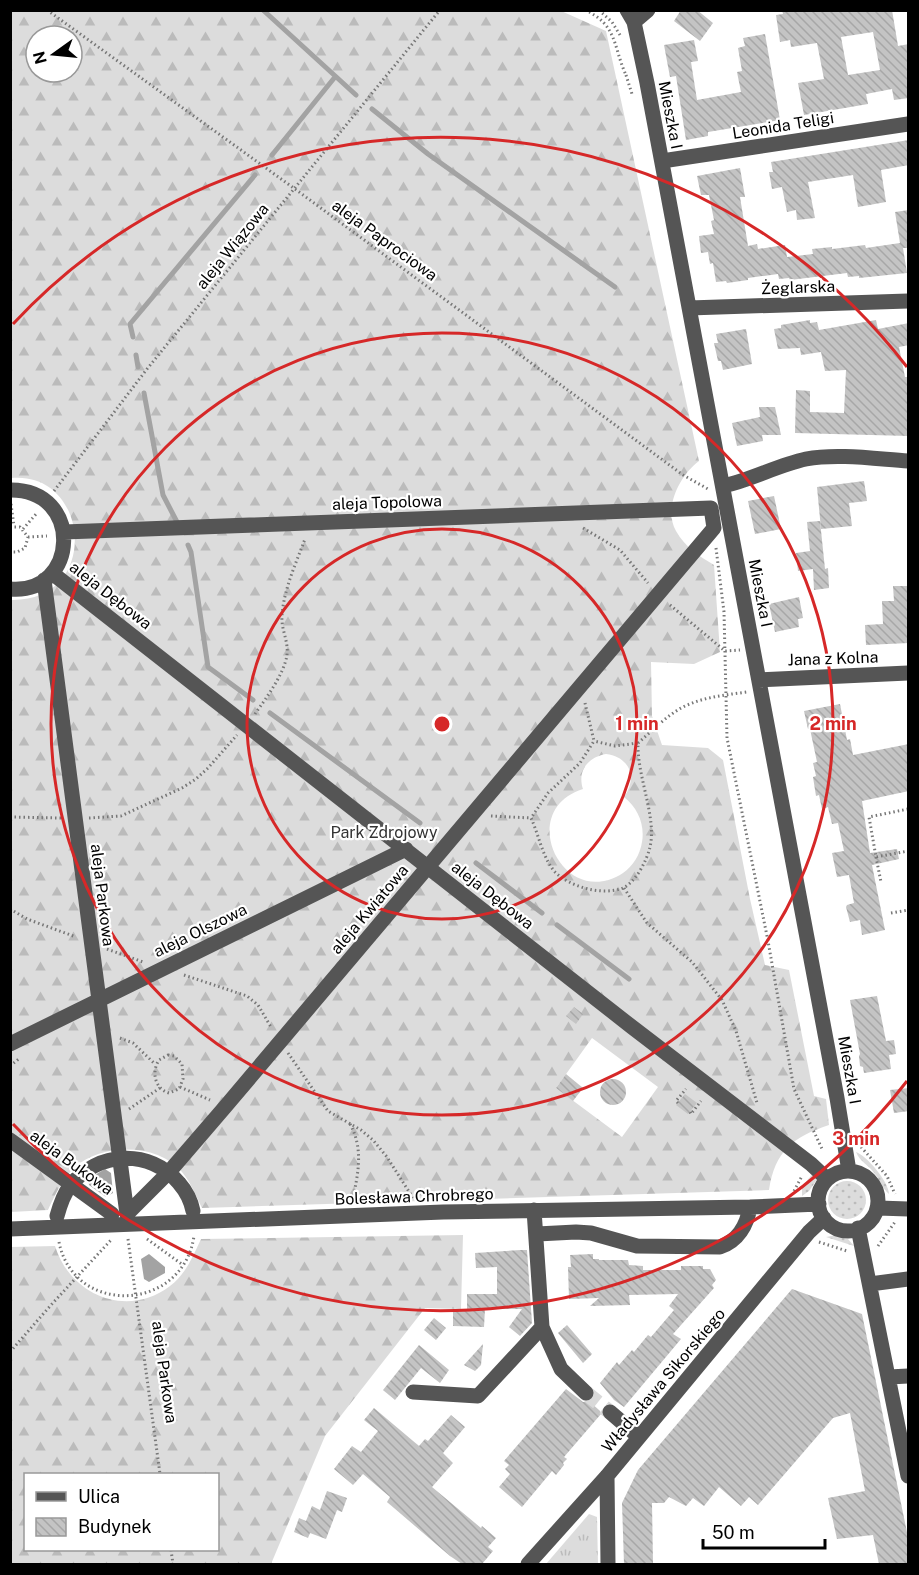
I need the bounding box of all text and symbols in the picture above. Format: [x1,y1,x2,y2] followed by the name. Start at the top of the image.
[24,24,84,84] north arrow
[29,49,51,66] text: N
[655,79,686,151] street label: Mieszka I
[731,108,835,143] street label: Leonida Teligi
[328,196,441,285] street label: aleja Paprociowa
[192,200,273,293] street label: aleja Wiązowa
[760,276,836,298] street label: Żeglarska
[332,491,442,514] street label: aleja Topolowa
[66,557,156,633] street label: aleja Dębowa
[745,557,776,629] street label: Mieszka I
[787,647,879,670] street label: Jana z Kolna
[615,713,659,734] text: 1 min
[809,713,857,734] text: 2 min
[432,714,452,734] centre of rings
[330,823,438,842] park label: Park Zdrojowy
[87,843,118,947] street label: aleja Parkowa
[448,857,538,933] street label: aleja Dębowa
[327,861,412,958] street label: aleja Kwiatowa
[151,900,250,961] street label: aleja Olszowa
[834,1035,865,1106] street label: Mieszka I
[26,1126,117,1199] street label: aleja Bukowa
[832,1128,880,1149] text: 3 min
[334,1184,494,1209] street label: Bolesława Chrobrego
[598,1305,729,1456] street label: Władysława Sikorskiego
[148,1320,181,1424] street label: aleja Parkowa
[24,1473,219,1551] legend
[78,1486,120,1507] text: Ulica
[703,1512,824,1550] scale bar
[78,1516,152,1537] text: Budynek
[712,1522,755,1543] text: 50 m

